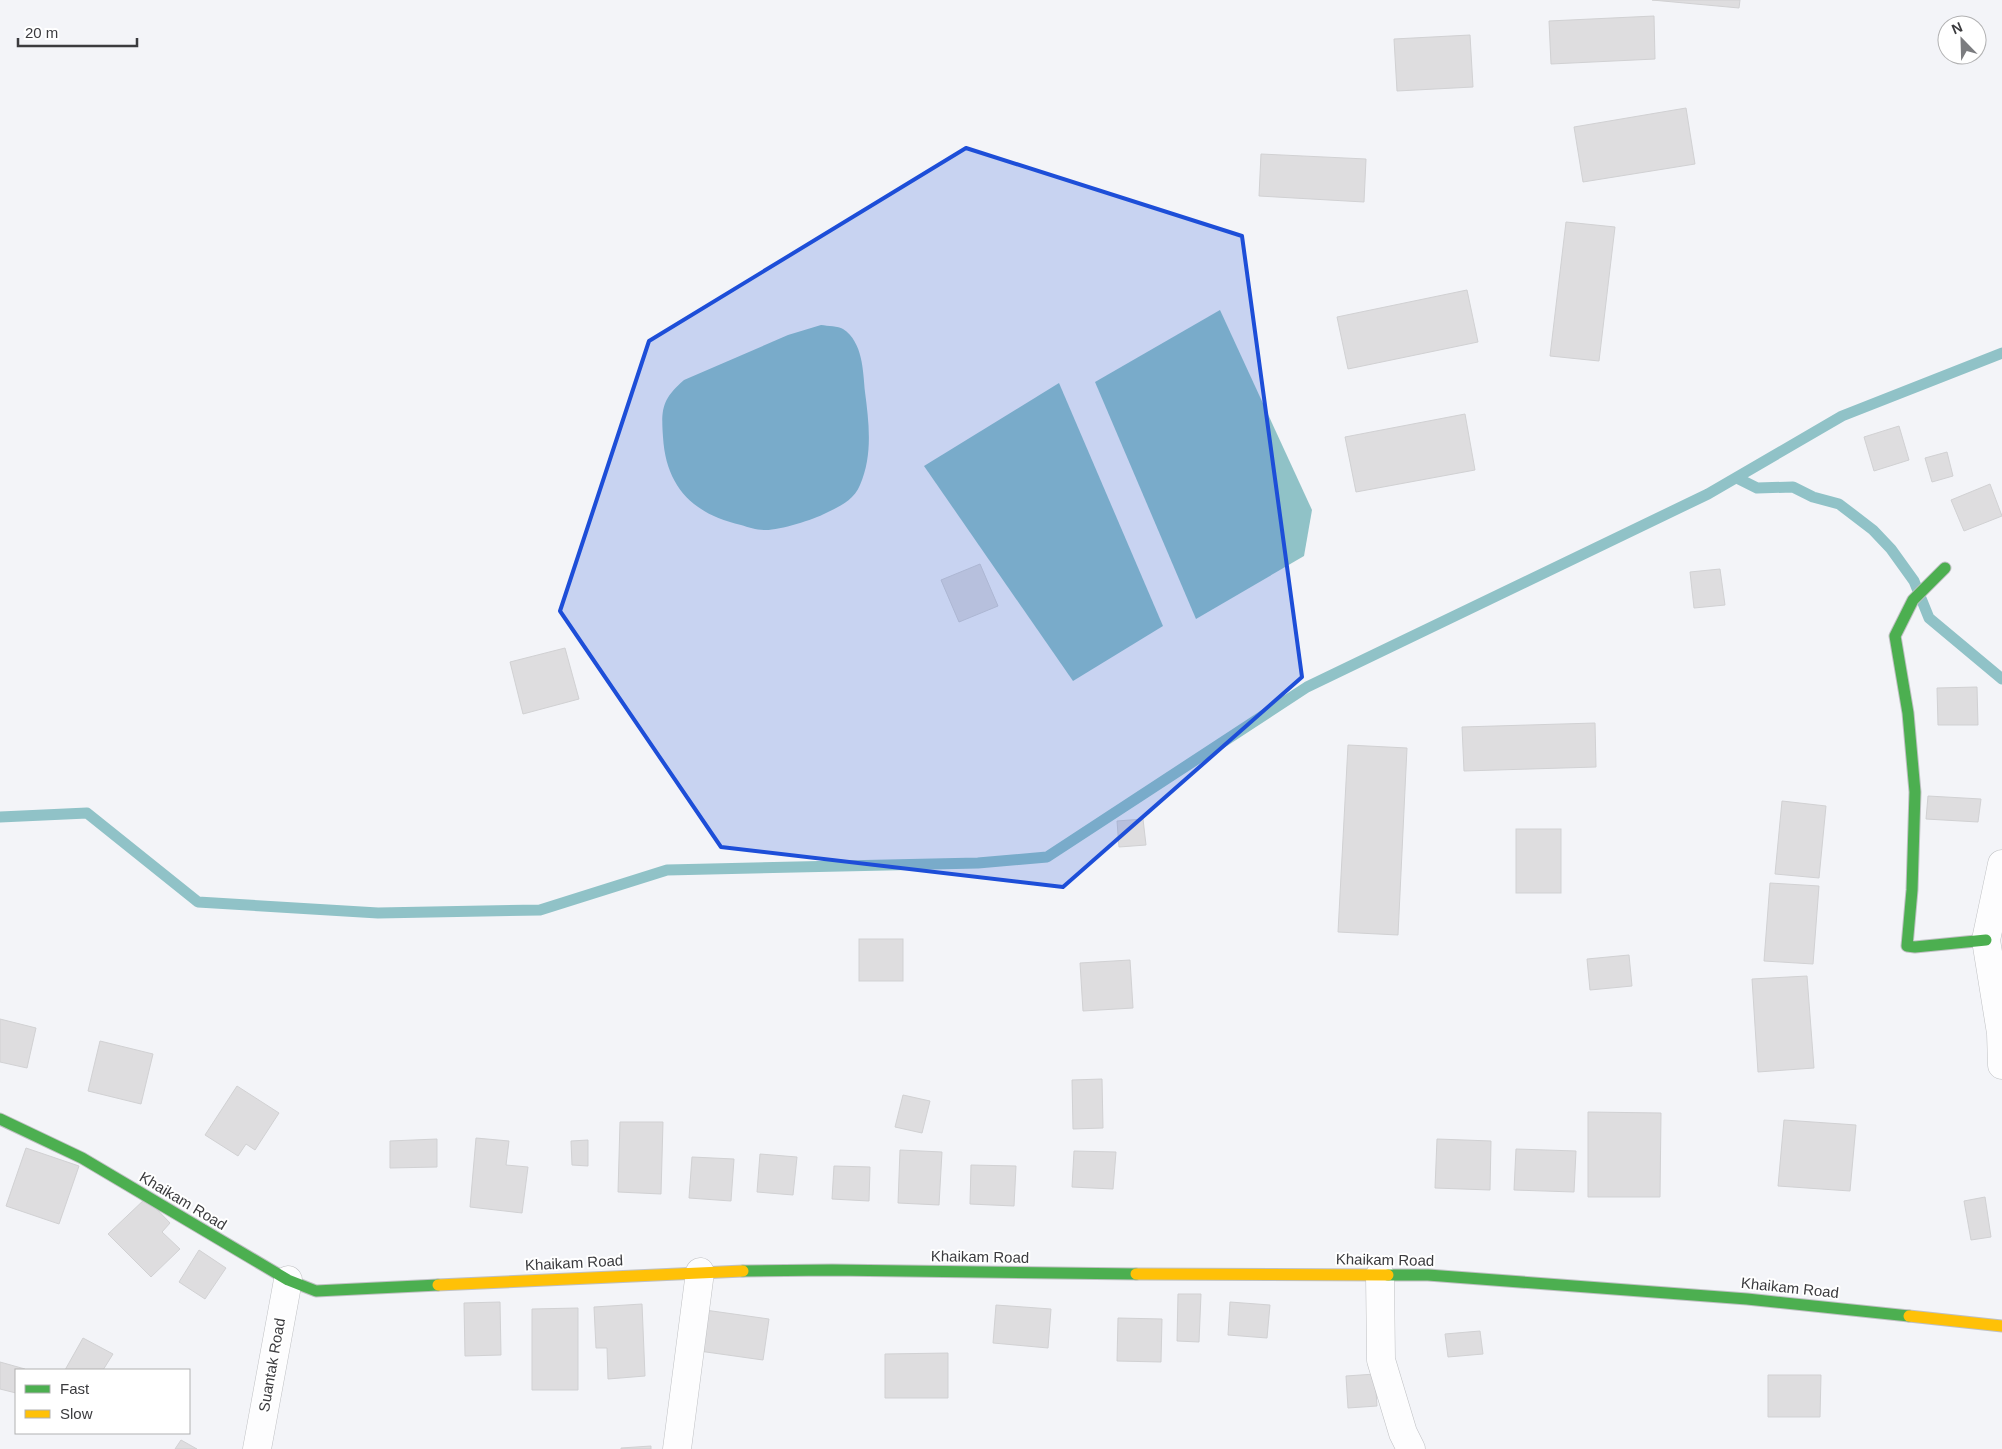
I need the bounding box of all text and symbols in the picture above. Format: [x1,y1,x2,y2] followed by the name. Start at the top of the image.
[18,15,136,47] scale bar
[1937,15,1987,65] north arrow
[1949,19,1965,37] text: N
[25,24,58,41] text: 20 m
[137,1168,230,1233] street label: Khaikam Road
[931,1247,1029,1266] street label: Khaikam Road
[1336,1250,1434,1269] street label: Khaikam Road
[524,1251,624,1274] street label: Khaikam Road
[1740,1274,1840,1301] street label: Khaikam Road
[255,1317,288,1413] street label: Suantak Road
[15,1369,190,1434] legend
[60,1380,90,1397] text: Fast
[60,1405,93,1422] text: Slow

